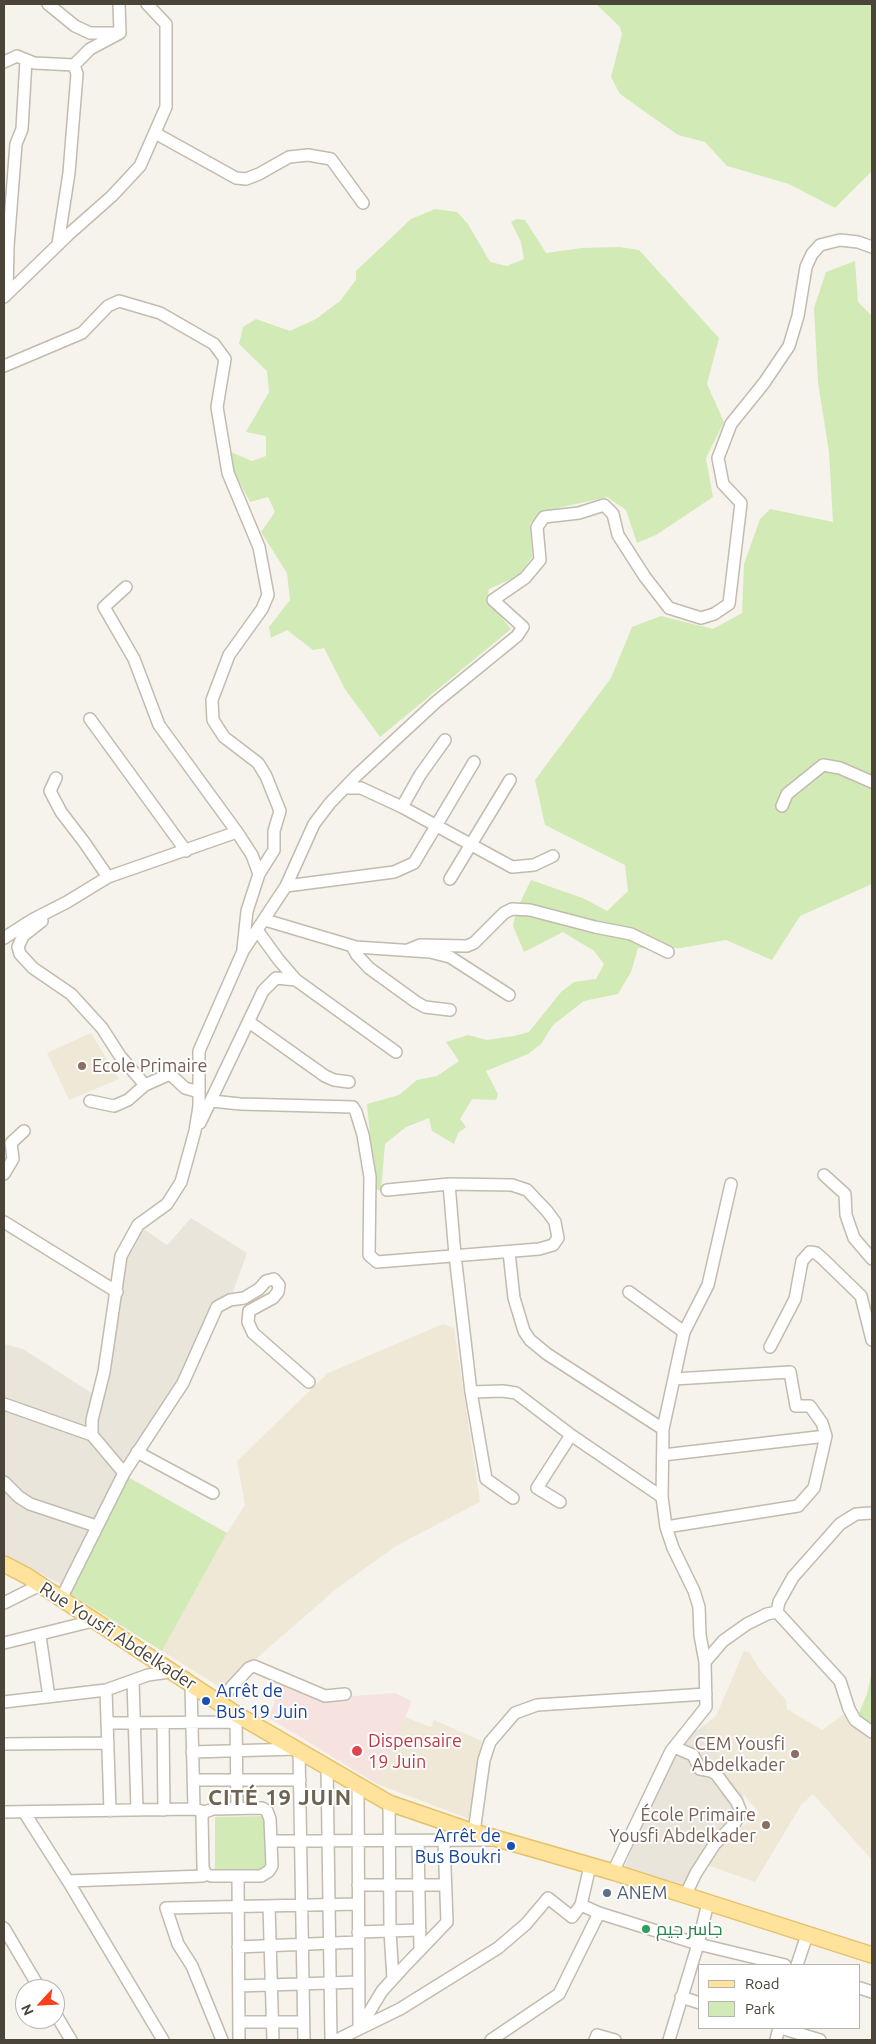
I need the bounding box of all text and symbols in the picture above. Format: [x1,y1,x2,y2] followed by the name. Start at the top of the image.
[92,1055,208,1077] place label: Ecole Primaire
[76,1060,88,1072] marker: Ecole Primaire
[36,1577,200,1695] street label: Rue Yousfi Abdelkader
[216,1680,308,1722] place label: Arrêt de Bus 19 Juin
[200,1695,212,1707] marker: Arrêt de Bus 19 Juin
[368,1730,462,1772] place label: Dispensaire 19 Juin
[692,1733,785,1776] place label: CEM Yousfi Abdelkader
[350,1744,364,1758] marker: Dispensaire 19 Juin
[789,1748,801,1760] marker: CEM Yousfi Abdelkader
[206,1785,354,1811] district label: CITÉ 19 JUIN
[609,1804,756,1846] place label: École Primaire Yousfi Abdelkader
[760,1819,772,1831] marker: École Primaire Yousfi Abdelkader
[415,1825,501,1868] place label: Arrêt de Bus Boukri
[505,1840,517,1852] marker: Arrêt de Bus Boukri
[617,1882,667,1904] place label: ANEM
[601,1887,613,1899] marker: ANEM
[656,1918,723,1940] place label: جاسر جيم
[640,1923,652,1935] marker: جاسر جيم
[698,1964,861,2029] legend
[745,1975,780,1992] text: Road
[15,1979,65,2029] north arrow
[745,2000,775,2017] text: Park
[18,2002,37,2018] text: N

